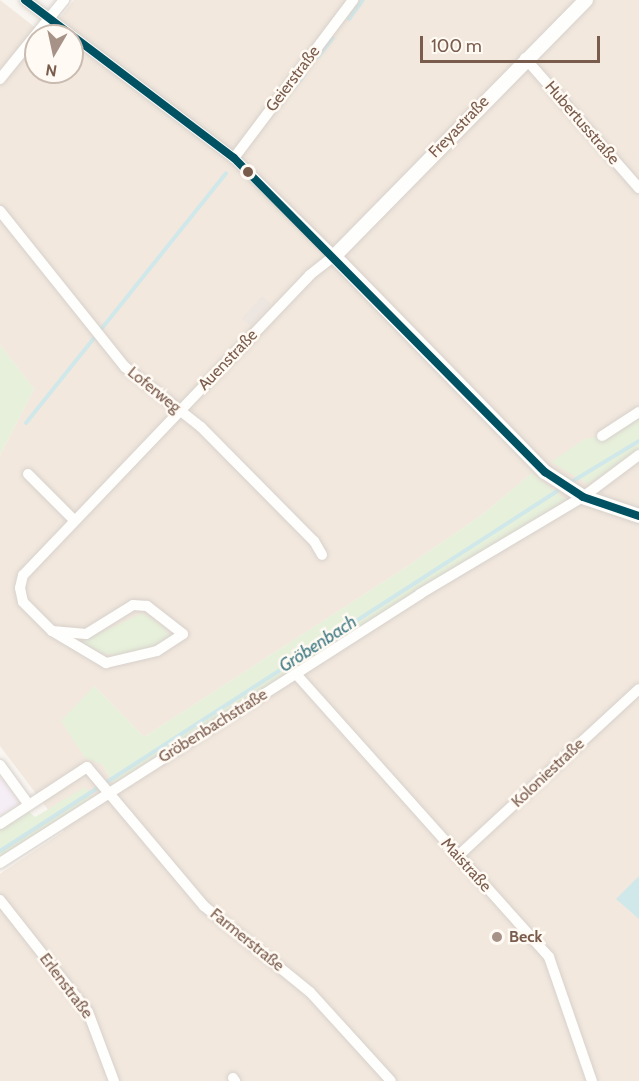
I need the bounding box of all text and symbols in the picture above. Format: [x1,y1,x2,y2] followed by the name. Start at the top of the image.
[24,24,84,84] north arrow
[423,24,603,62] scale bar
[431,35,482,57] text: 100 m
[262,42,324,116] street label: Geierstraße
[44,60,58,81] text: N
[541,77,623,169] street label: Hubertusstraße
[425,92,493,162] street label: Freyastraße
[242,166,254,178] unlabelled marker
[194,326,262,394] street label: Auenstraße
[124,363,184,417] street label: Loferweg
[275,611,361,677] water label: Gröbenbach
[155,685,271,767] street label: Gröbenbachstraße
[508,734,588,812] street label: Koloniestraße
[437,834,495,896] street label: Maistraße
[206,904,288,976] street label: Farmerstraße
[509,927,542,947] place label: Beck
[490,930,504,944] marker: Beck
[35,950,97,1022] street label: Erlenstraße

